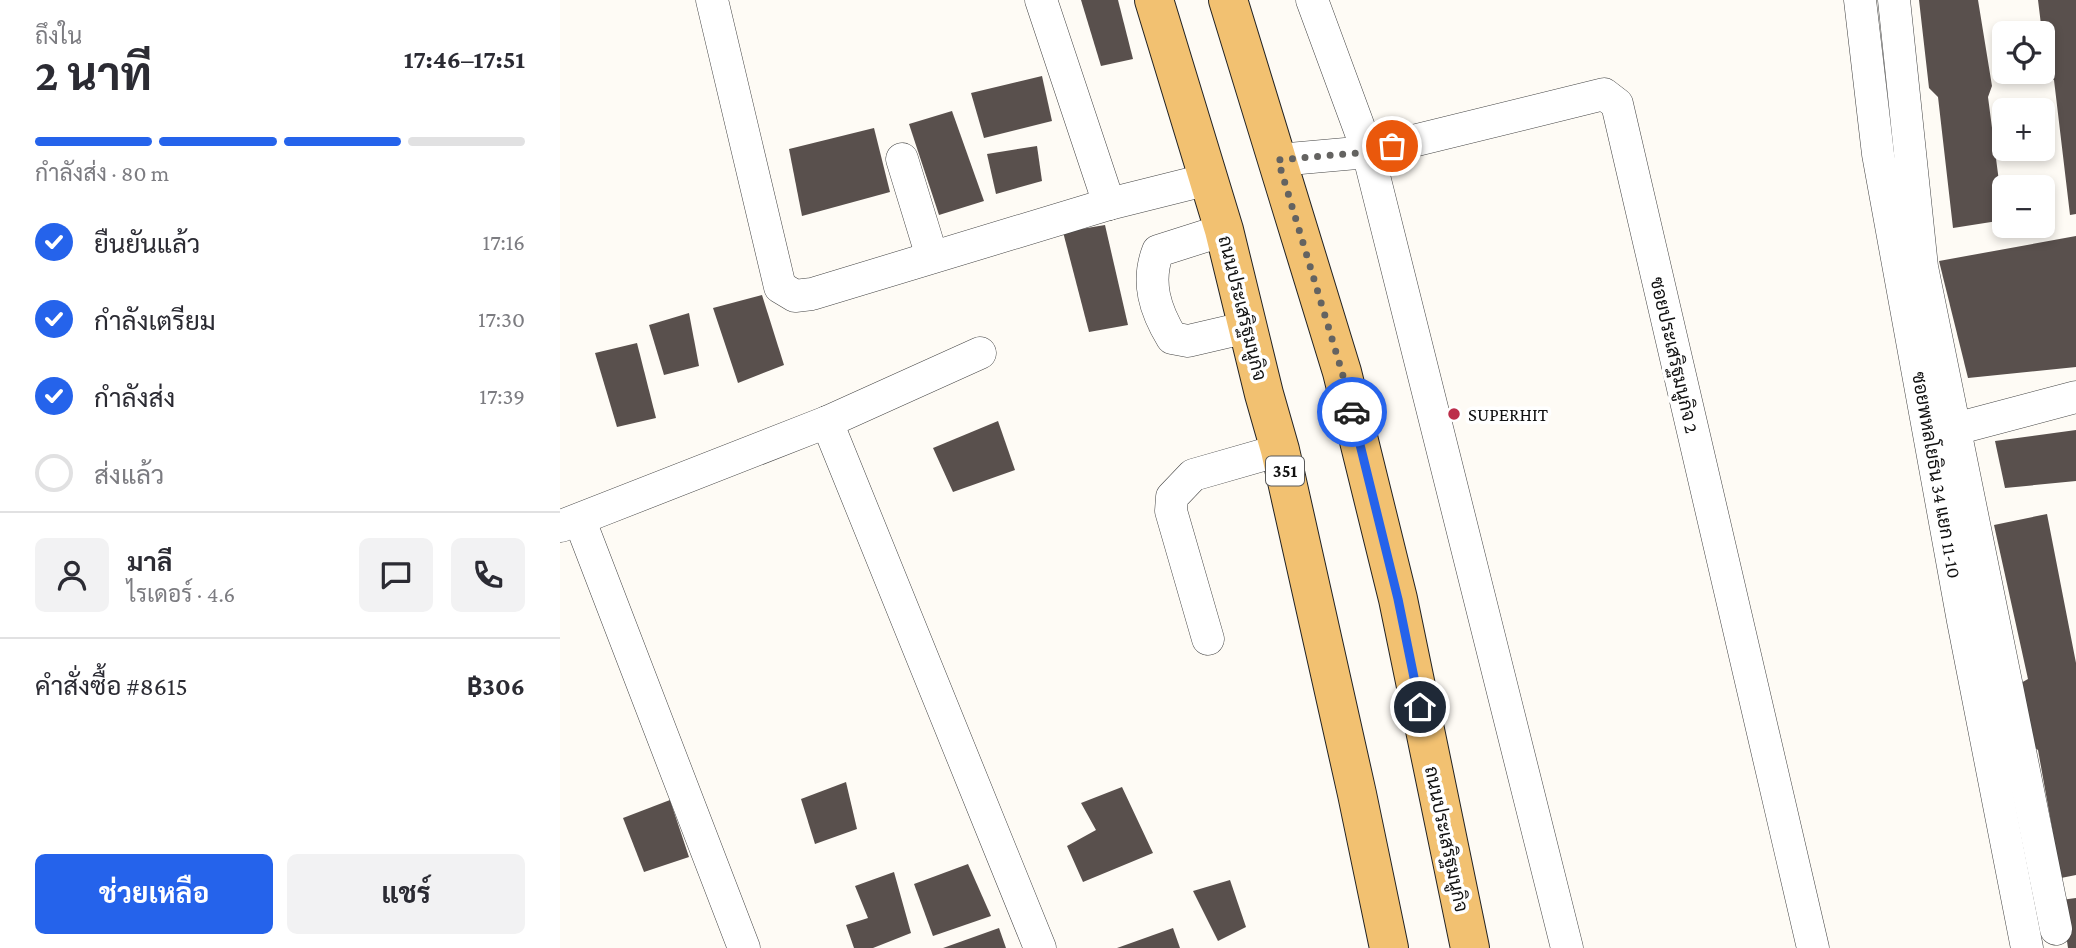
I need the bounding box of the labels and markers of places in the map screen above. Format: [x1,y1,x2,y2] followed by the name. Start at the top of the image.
[1362,116,1422,176] pin
[1468,404,1549,425] place label: SUPERHIT
[1446,406,1462,422] marker: SUPERHIT
[1390,677,1450,737] pin

